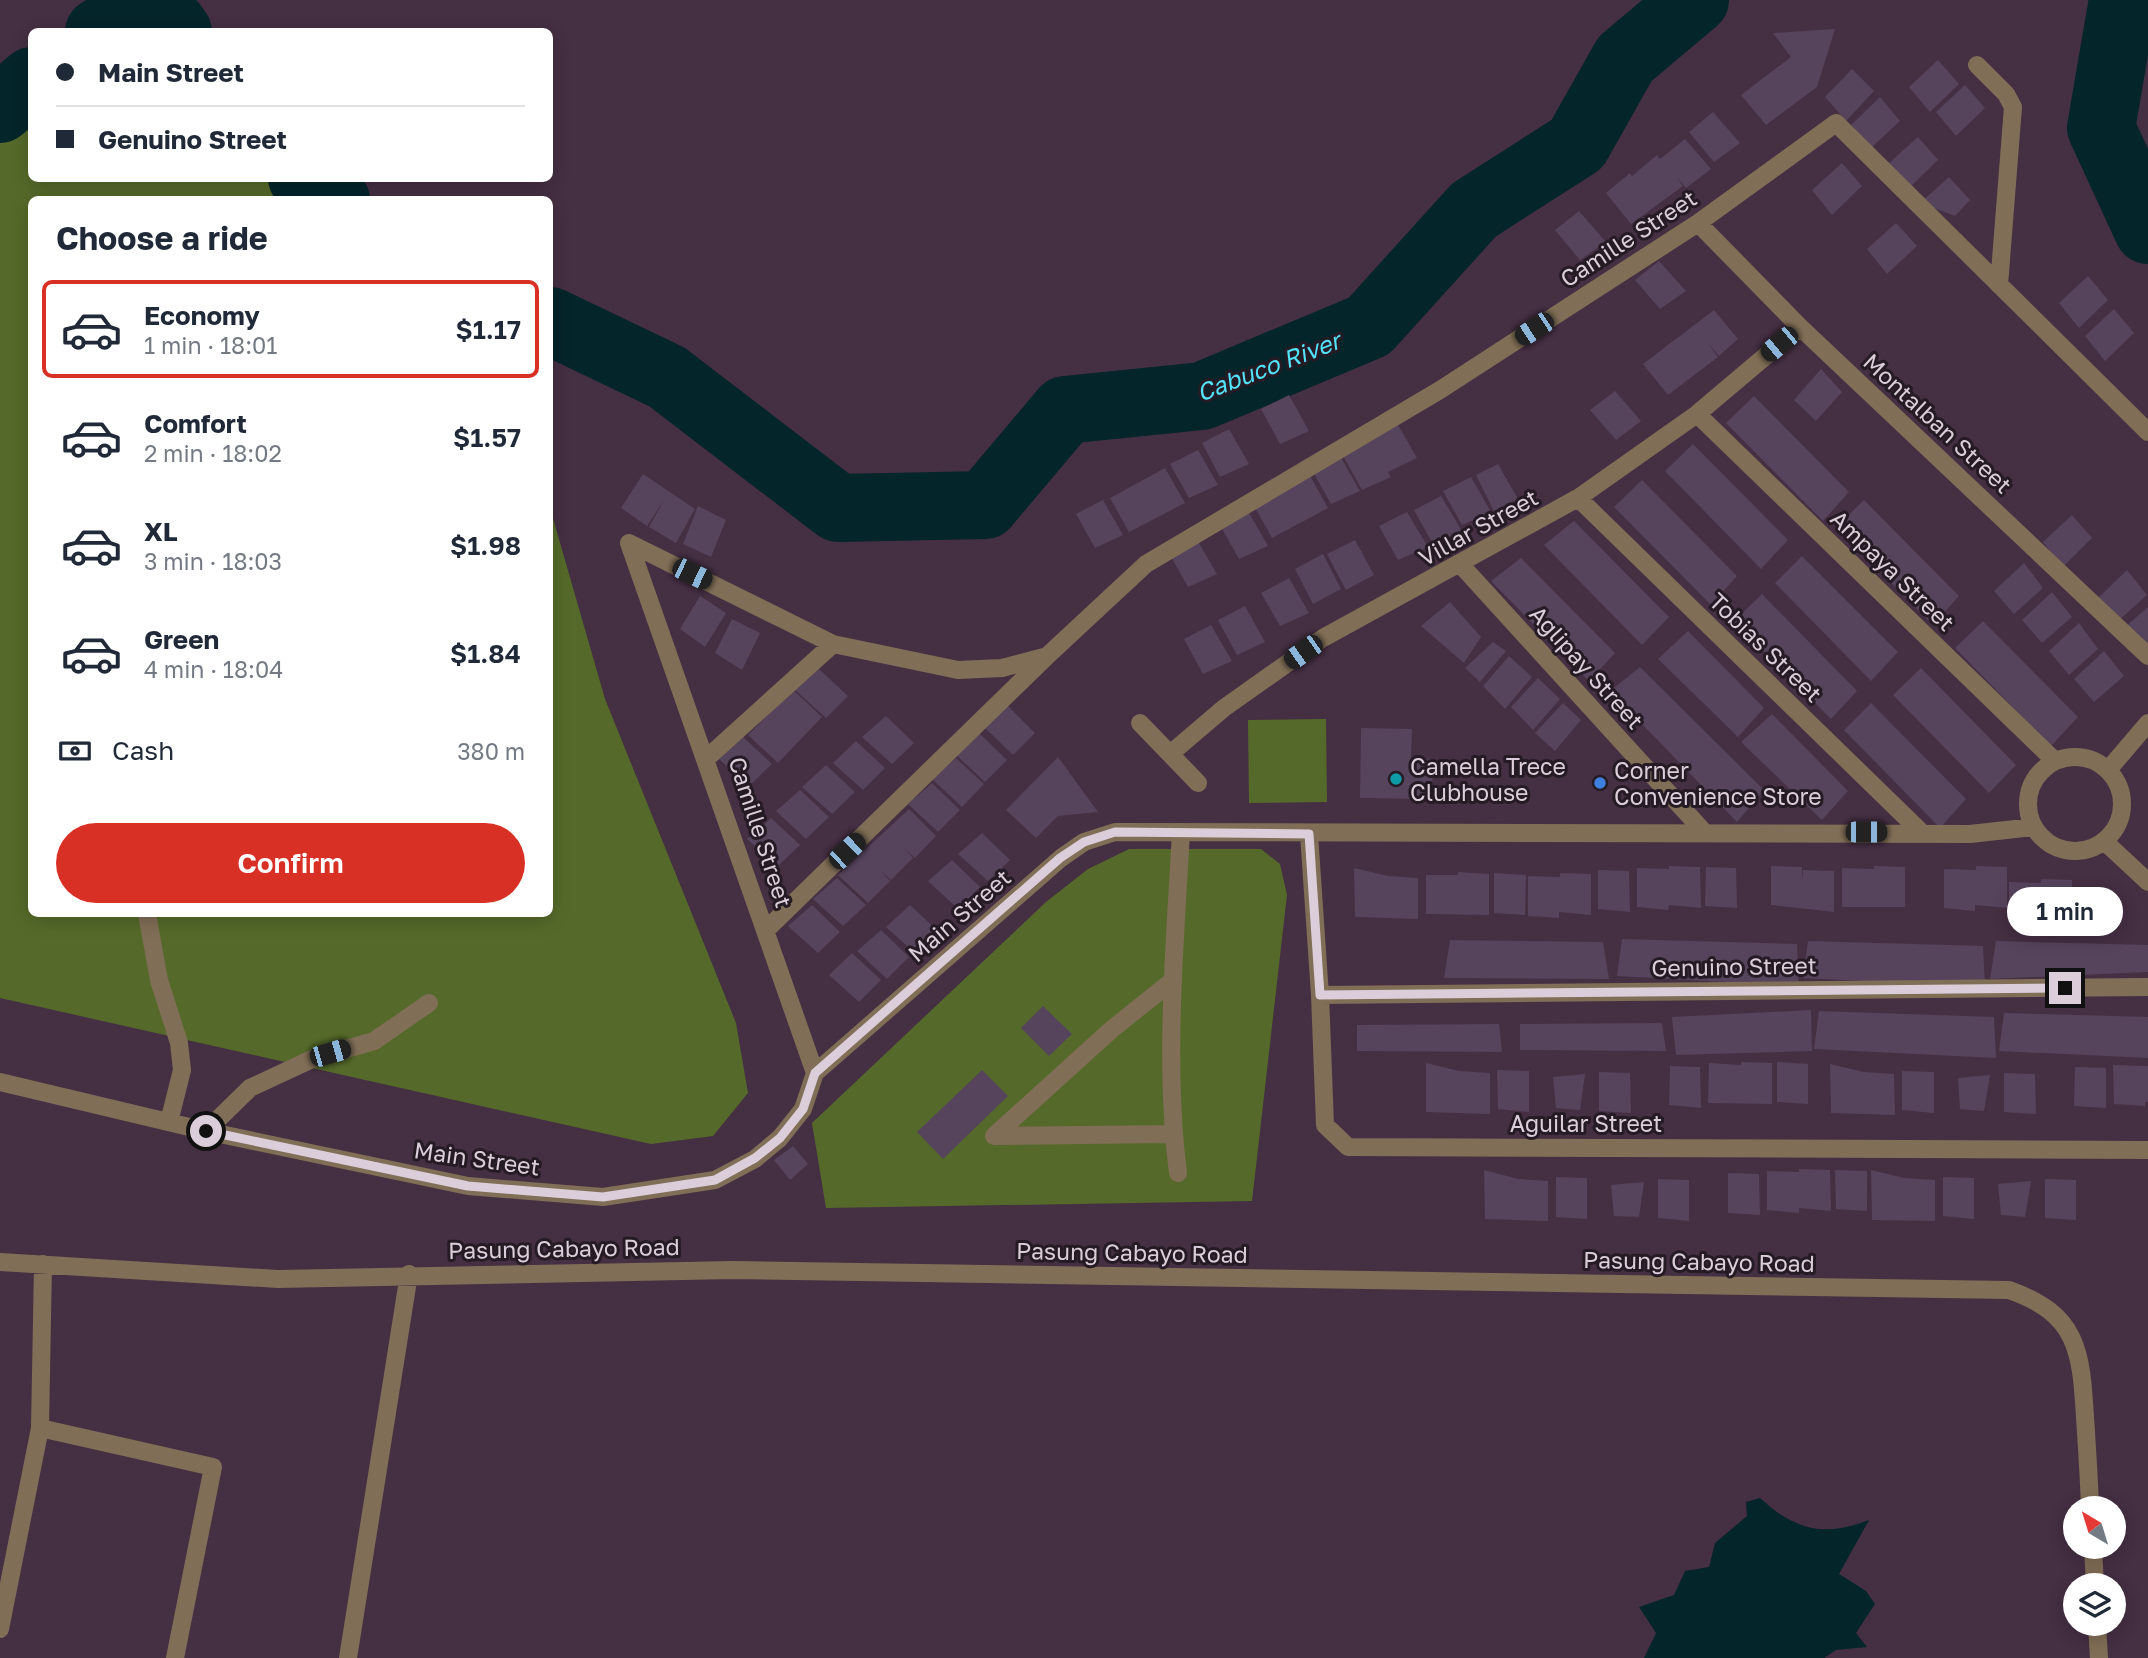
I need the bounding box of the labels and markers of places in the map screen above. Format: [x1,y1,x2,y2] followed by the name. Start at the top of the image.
[1410,752,1566,806] place label: Camella Trece Clubhouse
[1614,756,1822,810] place label: Corner Convenience Store
[1388,771,1404,787] marker: Camella Trece Clubhouse
[1592,775,1608,791] marker: Corner Convenience Store

